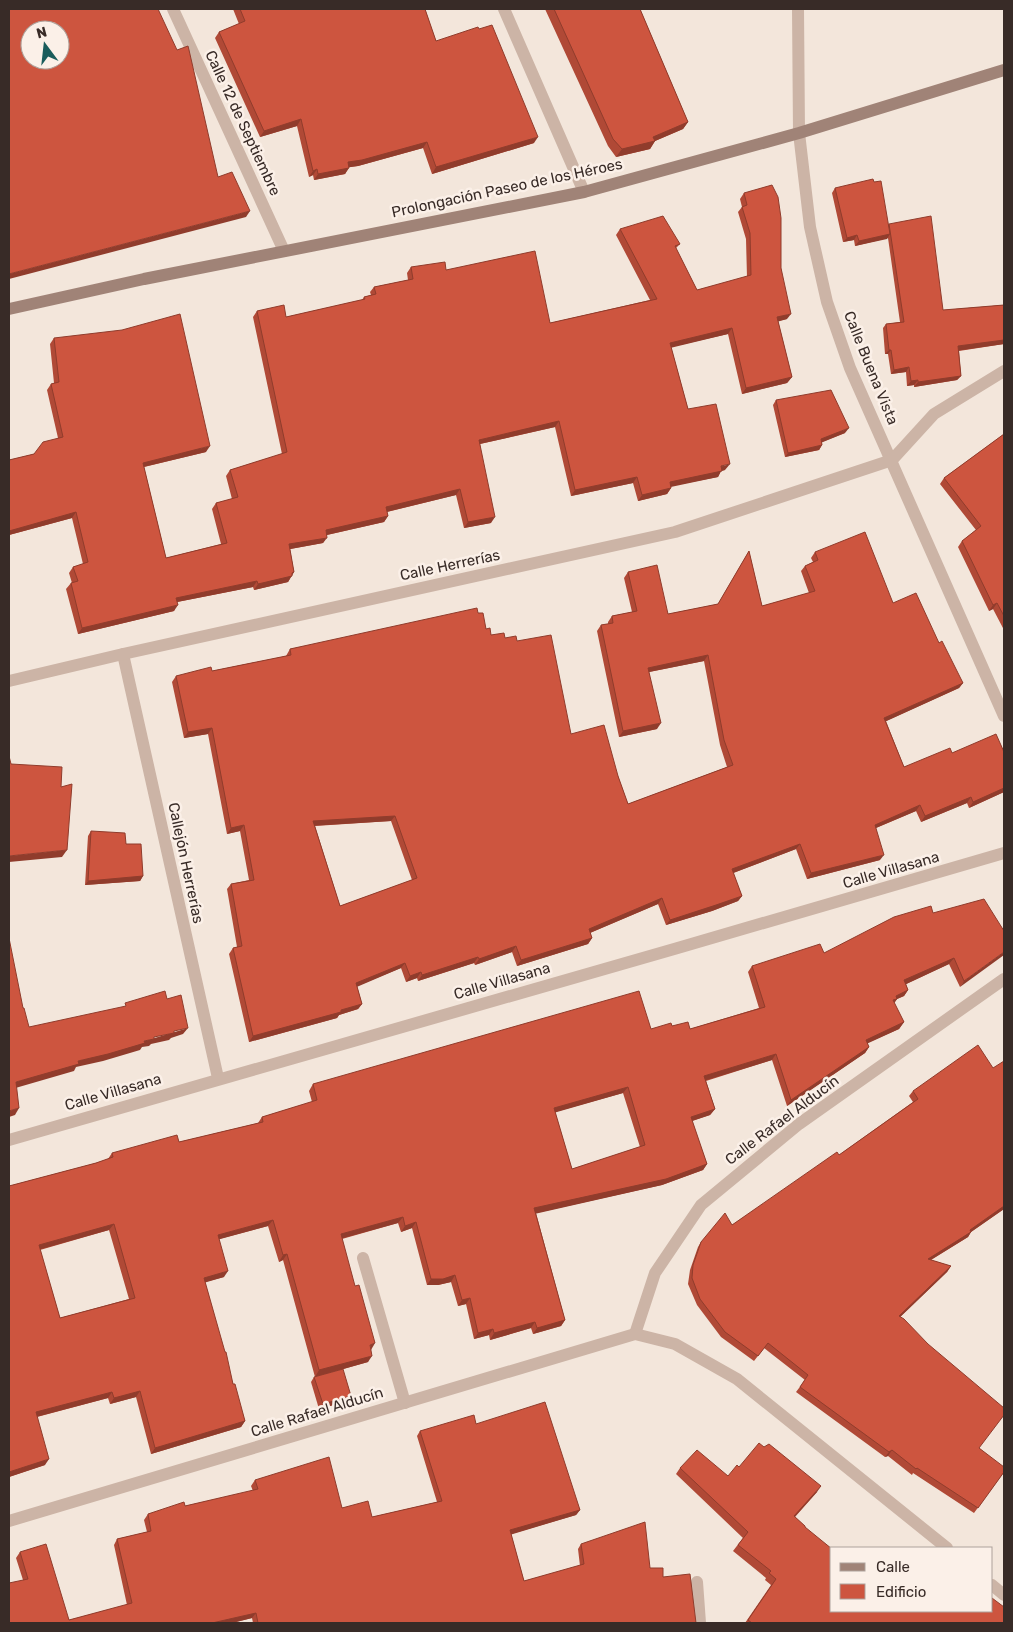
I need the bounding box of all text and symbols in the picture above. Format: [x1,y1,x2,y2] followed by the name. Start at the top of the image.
[20,20,70,70] north arrow
[35,23,49,42] text: N
[201,47,285,199] street label: Calle 12 de Septiembre
[390,155,624,221] street label: Prolongación Paseo de los Héroes
[840,309,902,427] street label: Calle Buena Vista
[398,546,502,584] street label: Calle Herrerías
[164,801,208,925] street label: Callejón Herrerías
[841,848,941,892] street label: Calle Villasana
[452,959,552,1003] street label: Calle Villasana
[63,1070,163,1114] street label: Calle Villasana
[722,1071,842,1169] street label: Calle Rafael Alducín
[249,1383,385,1441] street label: Calle Rafael Alducín
[830,1547,993,1612] legend
[876,1558,910,1576] text: Calle
[876,1583,926,1601] text: Edificio

